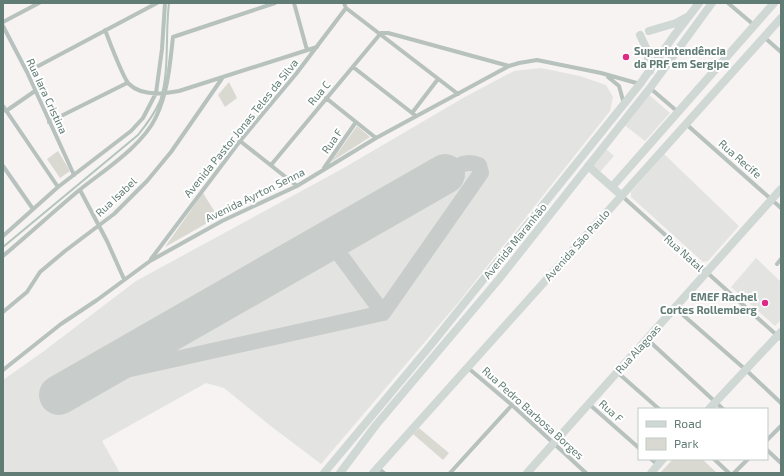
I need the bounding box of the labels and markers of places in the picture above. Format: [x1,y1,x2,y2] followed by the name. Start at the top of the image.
[634,44,729,70] place label: Superintendência da PRF em Sergipe
[621,52,631,62] marker: Superintendência da PRF em Sergipe
[660,290,758,316] place label: EMEF Rachel Cortes Rollemberg
[760,298,770,308] marker: EMEF Rachel Cortes Rollemberg

